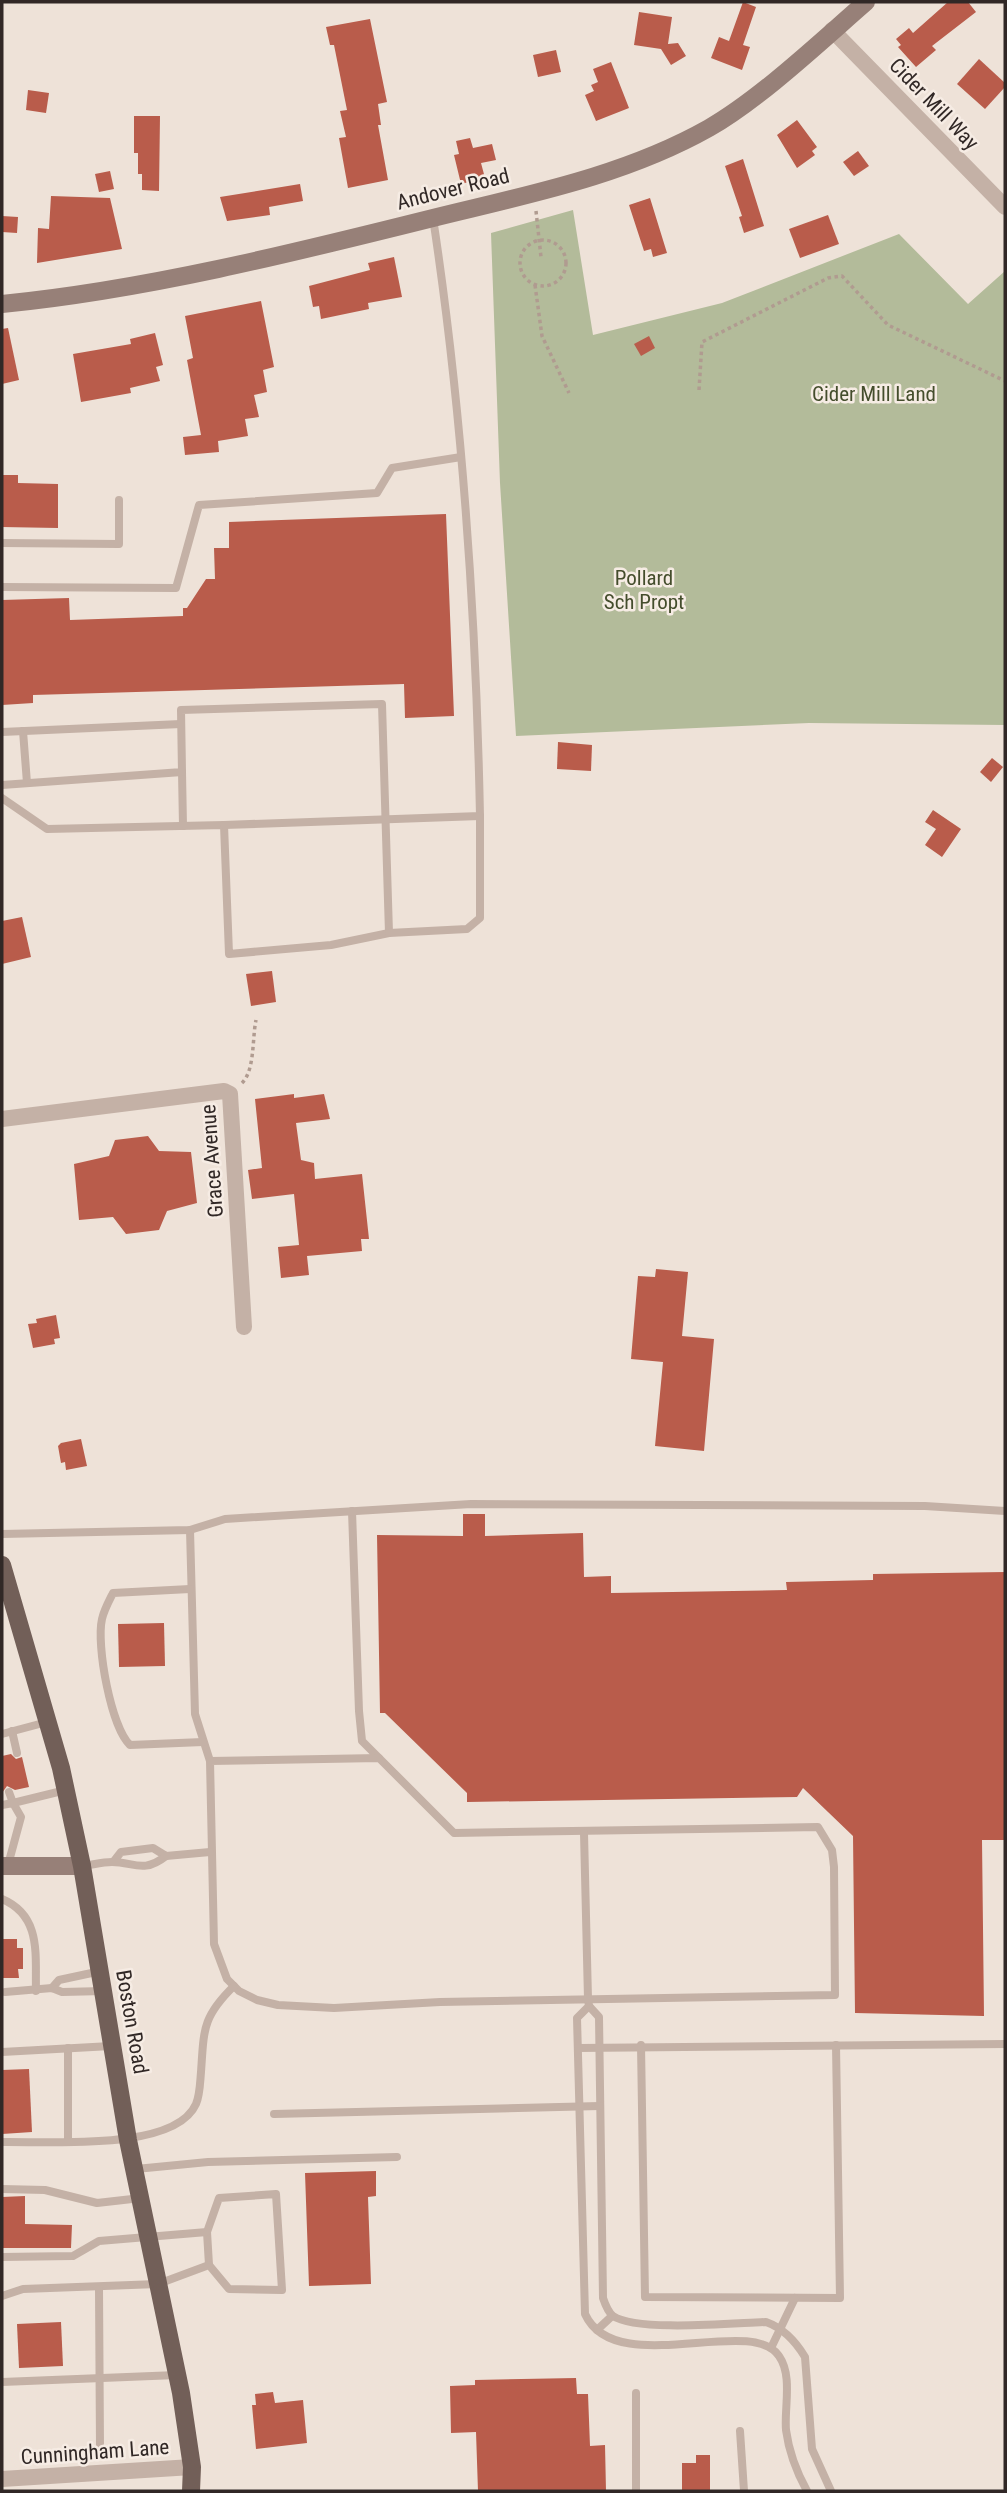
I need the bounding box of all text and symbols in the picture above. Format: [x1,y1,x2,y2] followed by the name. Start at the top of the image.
[885,53,984,155] street label: Cider Mill Way
[394,163,512,215] street label: Andover Road
[812,382,936,406] park label: Cider Mill Land
[604,566,684,614] park label: Pollard Sch Propt
[196,1104,228,1218] street label: Grace Avenue
[111,1968,153,2076] street label: Boston Road
[20,2435,170,2469] street label: Cunningham Lane

